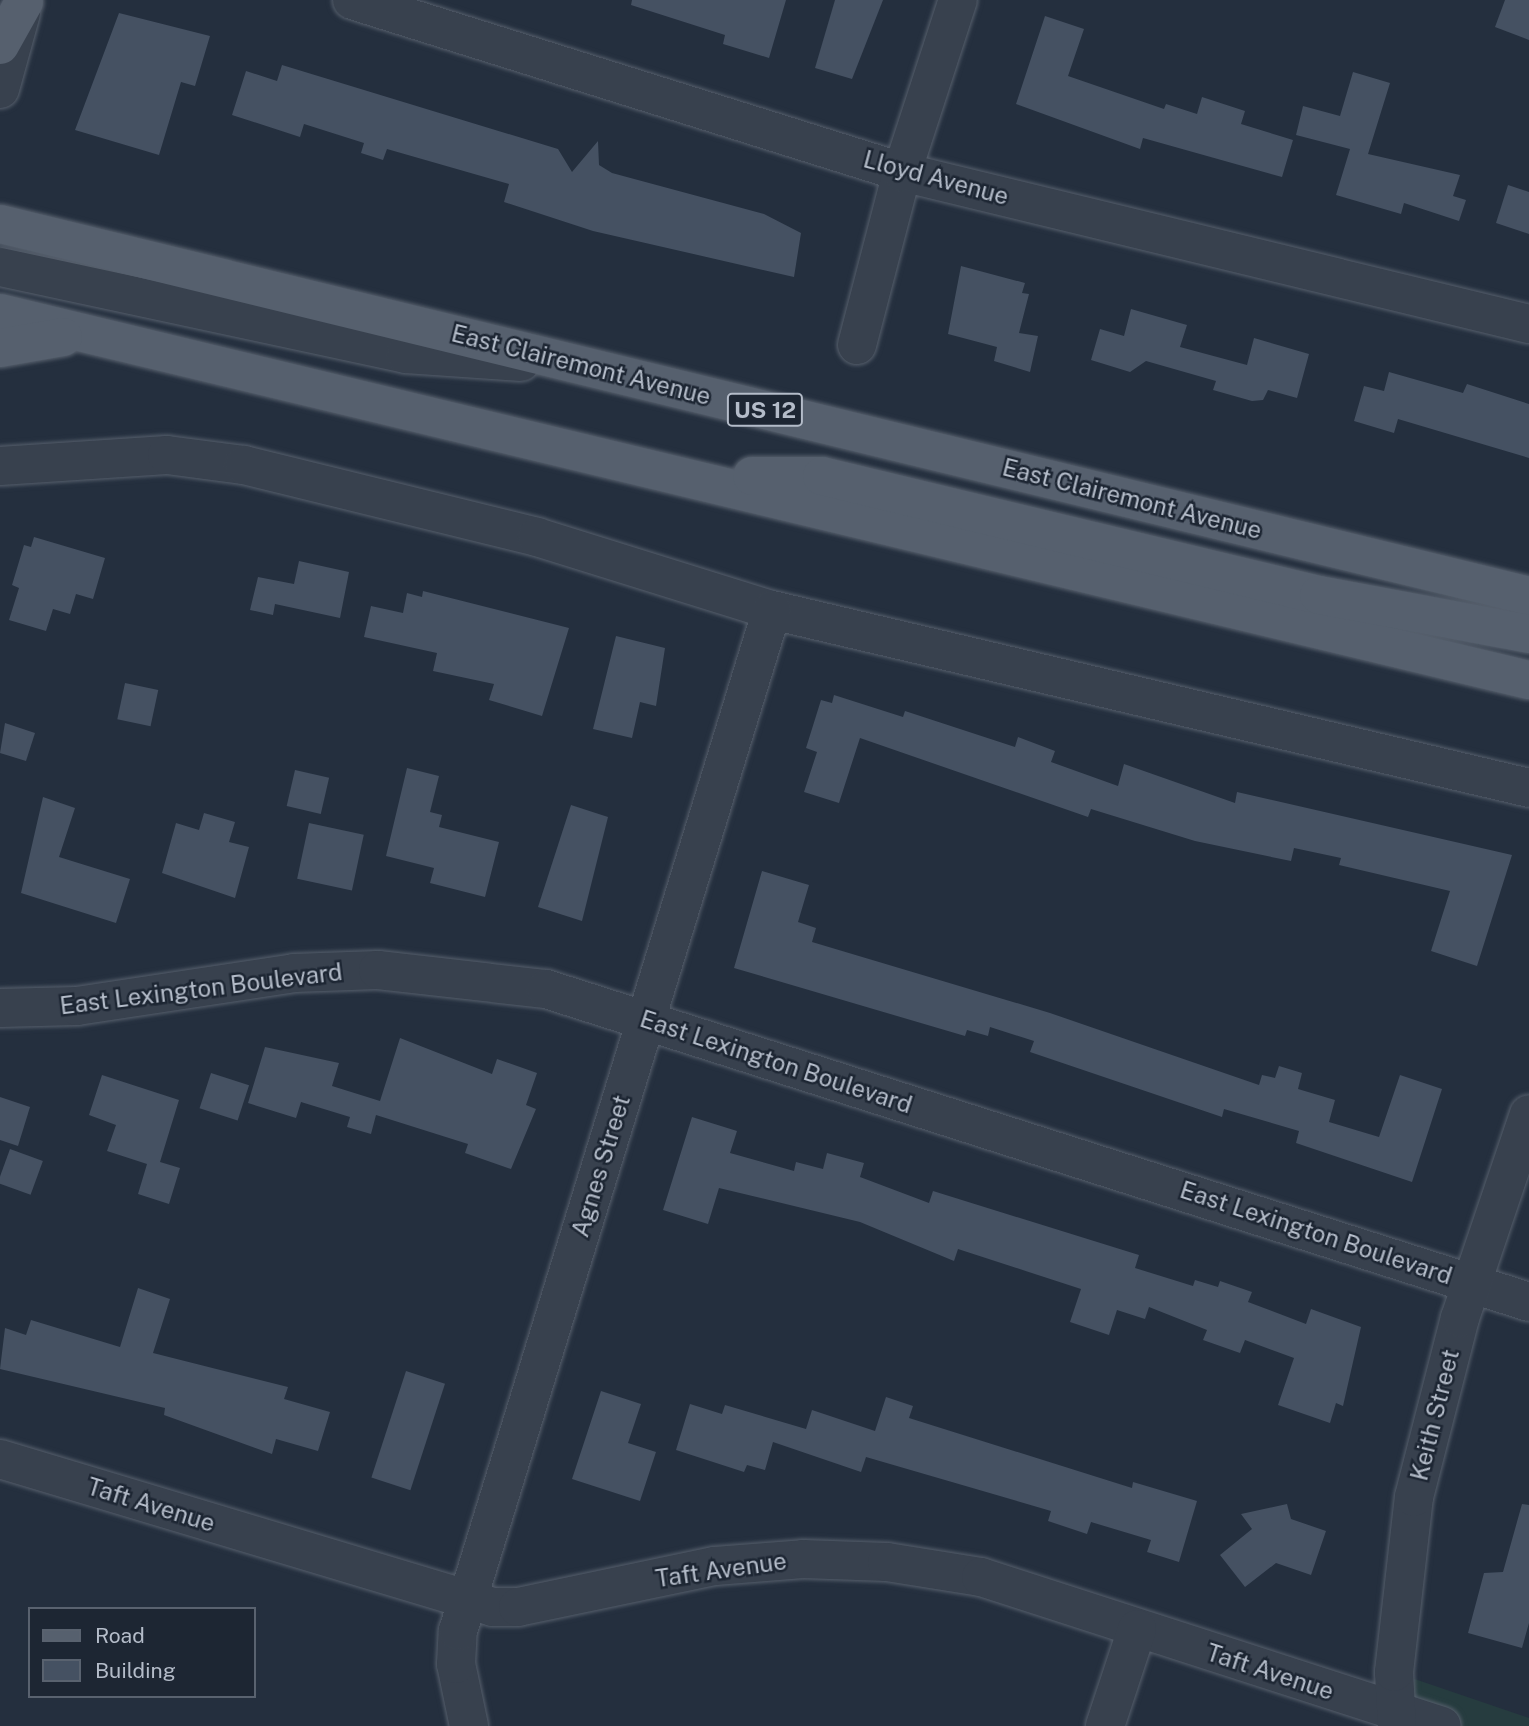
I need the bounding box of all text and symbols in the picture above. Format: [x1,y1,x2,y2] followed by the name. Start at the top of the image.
[860,145,1012,211] street label: Lloyd Avenue
[448,319,714,411] street label: East Clairemont Avenue
[726,390,804,430] road number: US 12
[999,453,1265,545] street label: East Clairemont Avenue
[58,957,344,1021] street label: East Lexington Boulevard
[636,1004,916,1120] street label: East Lexington Boulevard
[566,1091,636,1241] street label: Agnes Street
[1176,1175,1456,1291] street label: East Lexington Boulevard
[1405,1346,1465,1484] street label: Keith Street
[84,1472,218,1538] street label: Taft Avenue
[654,1547,788,1593] street label: Taft Avenue
[28,1607,256,1698] legend
[95,1623,145,1648] text: Road
[1203,1638,1337,1706] street label: Taft Avenue
[95,1658,176,1683] text: Building

